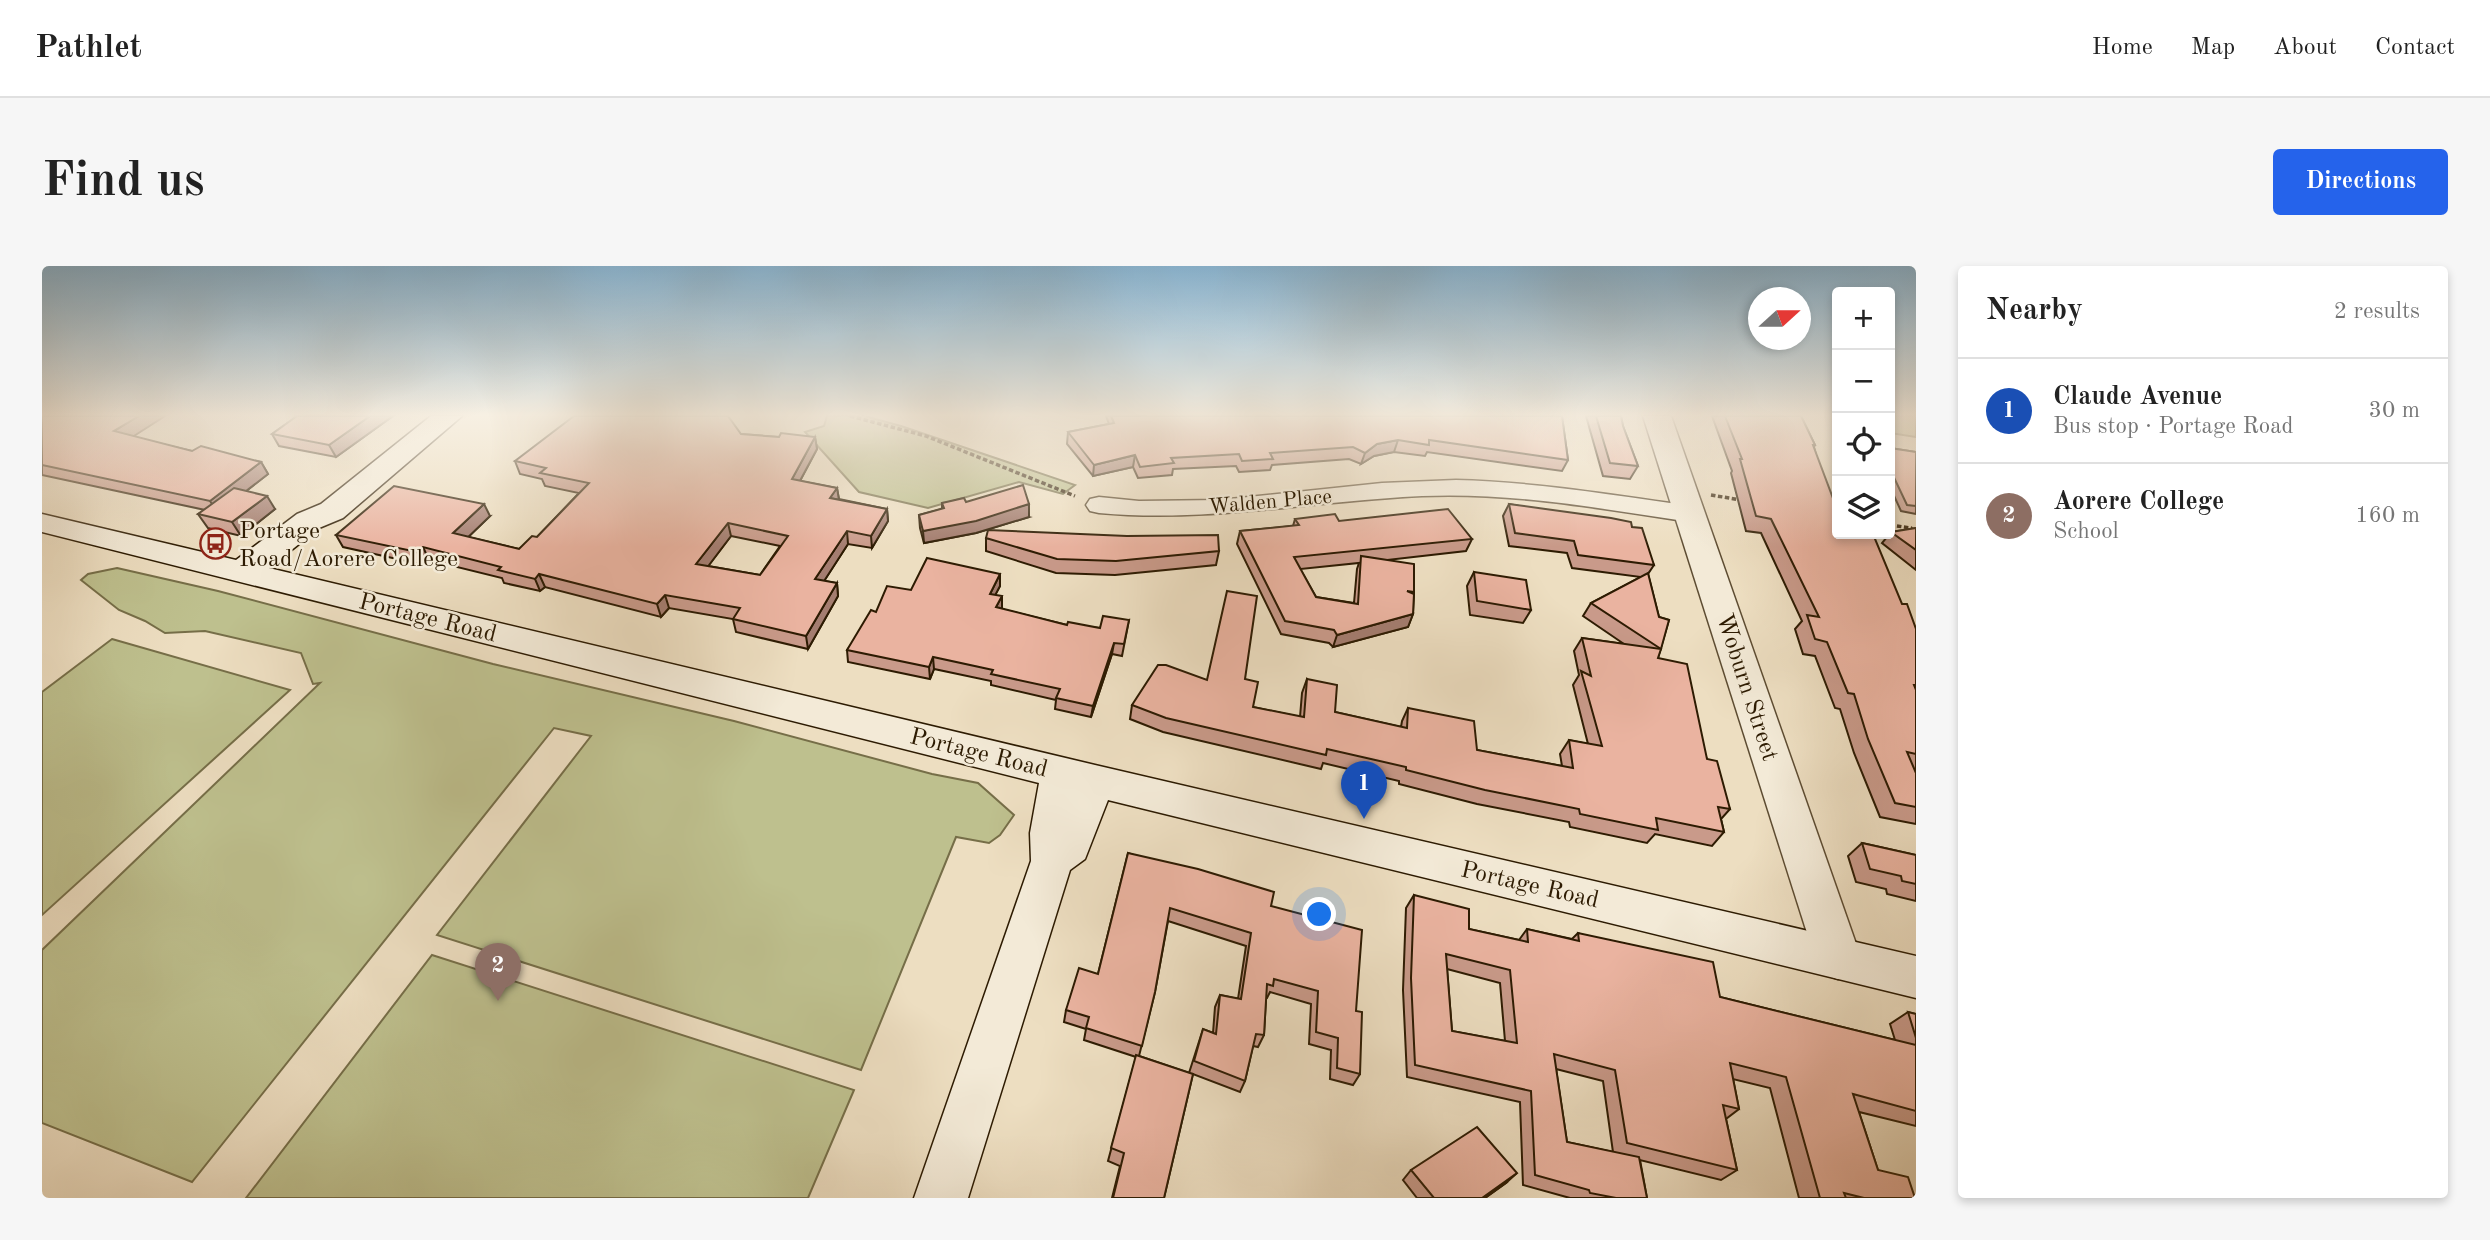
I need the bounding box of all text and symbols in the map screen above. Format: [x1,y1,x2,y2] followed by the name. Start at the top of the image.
[35,32,142,65] text: Pathlet
[2092,36,2153,60] text: Home
[2191,36,2235,60] text: Map
[2273,36,2337,60] text: About
[2375,36,2455,60] text: Contact
[2273,149,2448,215] button: Directions
[42,158,205,207] text: Find us
[1748,287,1811,350] north arrow
[1832,287,1895,539] map controls
[1832,287,1895,350] button: +
[1986,296,2083,326] text: Nearby
[2334,300,2420,323] text: 2 results
[1832,350,1895,413] button: −
[2053,384,2222,410] text: Claude Avenue
[2002,399,2016,422] text: 1
[2369,399,2420,422] text: 30 m
[1832,413,1895,476] button: locate
[2053,415,2294,438] text: Bus stop · Portage Road
[1832,476,1895,539] button: layers
[1208,487,1333,518] street label: Walden Place
[2053,489,2224,515] text: Aorere College
[2002,504,2016,527] text: 2
[2355,504,2420,527] text: 160 m
[239,520,458,572] place label: Portage Road/Aorere College
[2053,520,2119,543] text: School
[199,527,233,561] bus stop icon: Portage Road/Aorere College
[356,590,499,648] street label: Portage Road
[1711,611,1781,764] street label: Woburn Street
[907,725,1050,783] street label: Portage Road
[1341,761,1387,819] pin: 1
[1458,858,1601,914] street label: Portage Road
[1302,897,1336,931] your location
[475,943,521,1001] pin: 2

